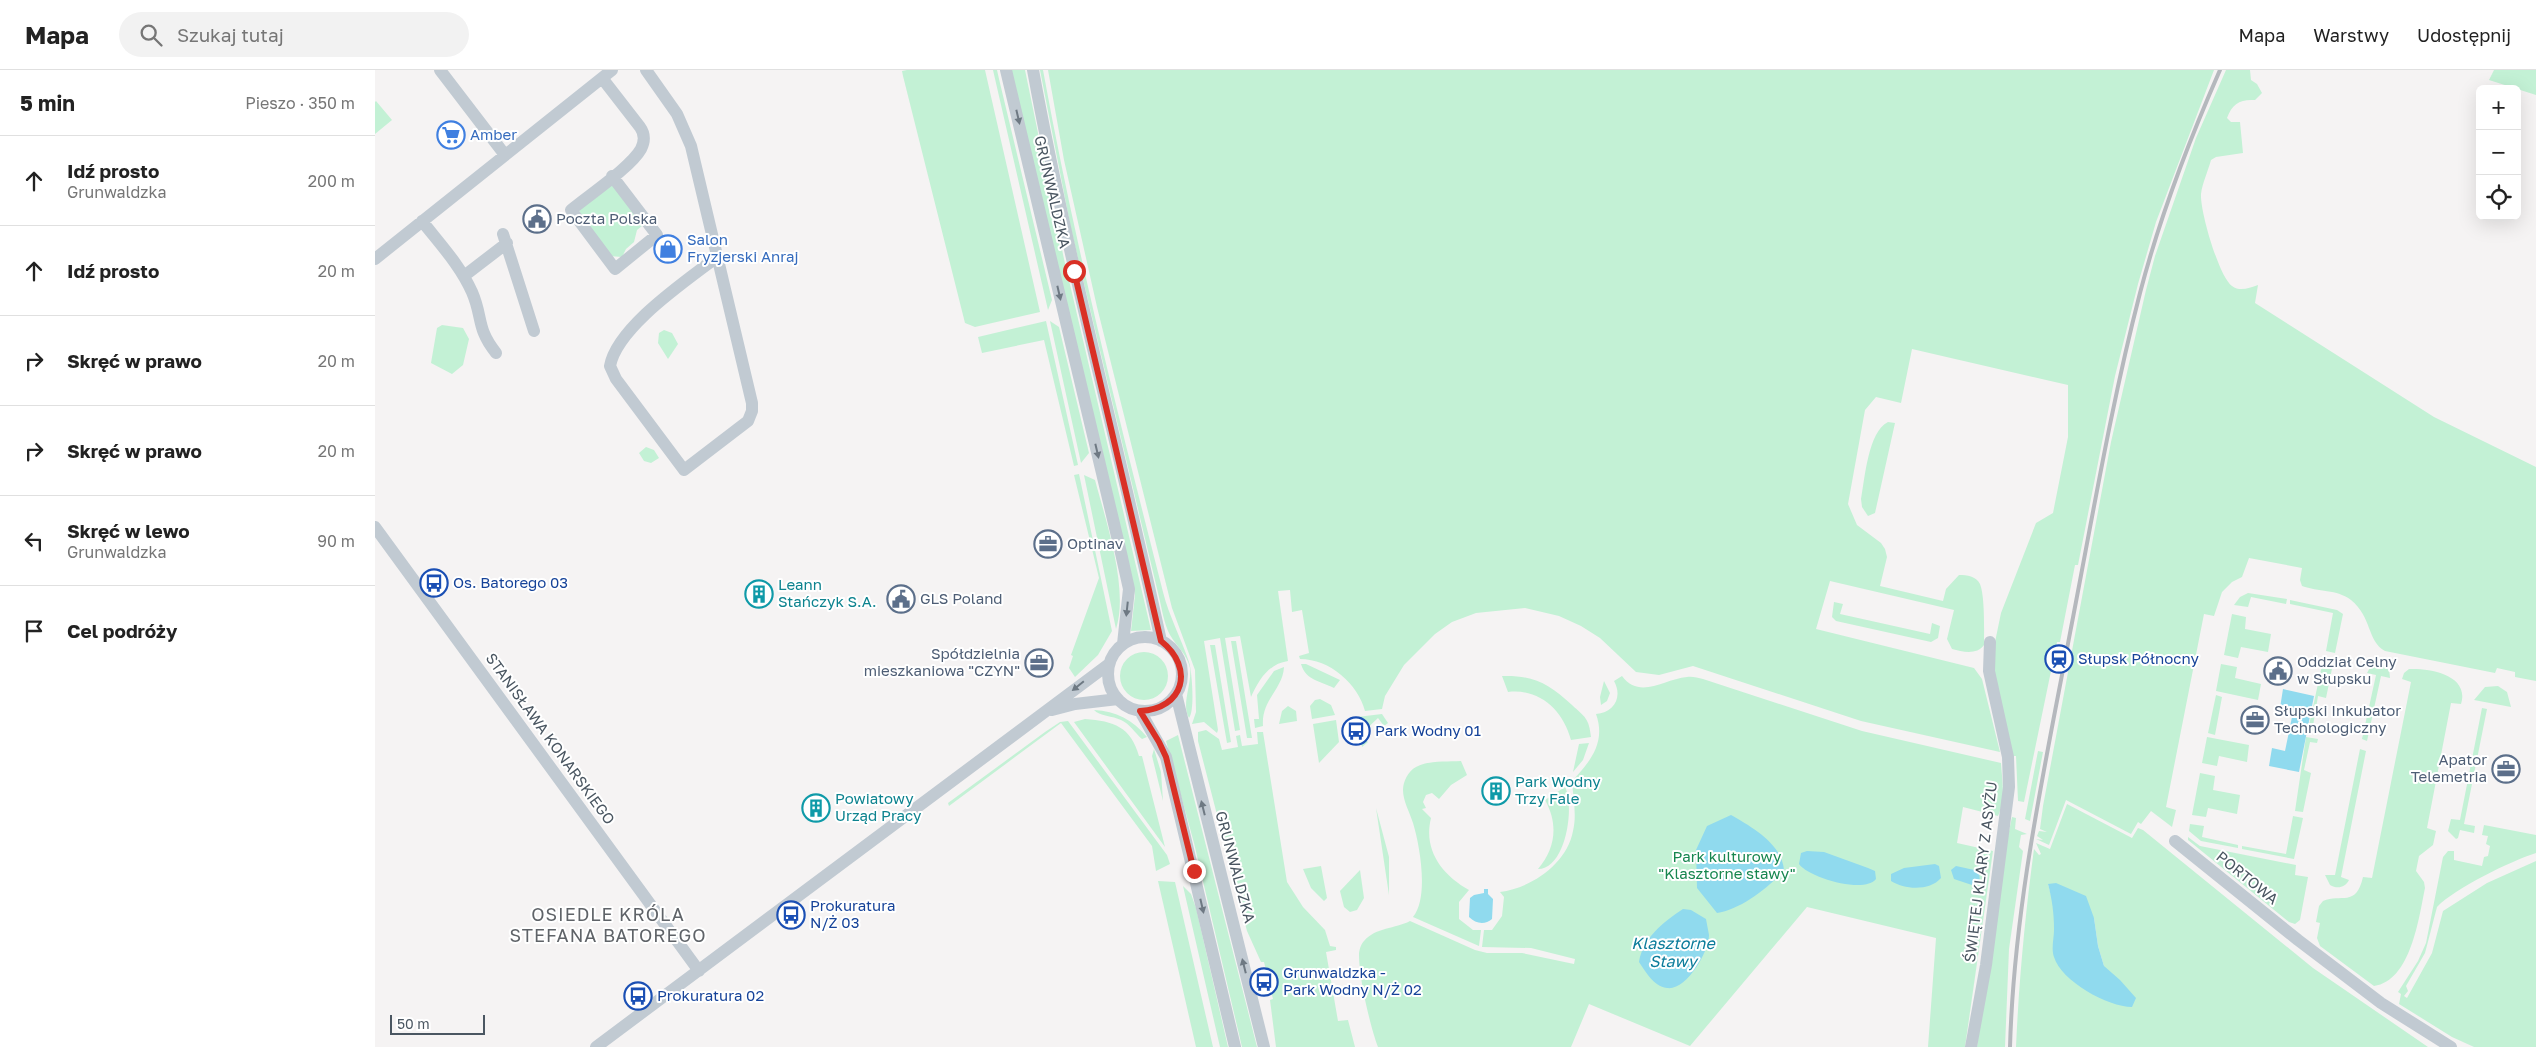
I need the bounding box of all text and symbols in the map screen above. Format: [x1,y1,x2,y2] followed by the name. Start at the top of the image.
[119,12,469,57] search box
[25,20,89,49] text: Mapa
[137,21,165,49] icon: search
[177,23,284,46] text: Szukaj tutaj
[2238,24,2285,46] text: Mapa
[2313,24,2389,46] text: Warstwy
[2417,24,2511,46] text: Udostępnij
[2476,85,2521,220] map controls
[2476,85,2521,130] button: +
[20,90,75,116] text: 5 min
[245,93,355,113] text: Pieszo · 350 m
[1014,110,1022,125] one-way arrow
[436,120,466,150] supermarket icon: Amber
[470,125,517,143] place label: Amber
[2476,130,2521,175] button: −
[1031,134,1075,250] street label: GRUNWALDZKA
[67,159,159,182] text: Idź prosto
[20,167,48,195] icon: ahead
[308,171,355,191] text: 200 m
[2476,175,2521,220] button: locate
[67,182,166,202] text: Grunwaldzka
[522,204,552,234] public building icon: Poczta Polska
[556,209,657,227] place label: Poczta Polska
[687,230,799,265] place label: Salon Fryzjerski Anraj
[653,234,683,264] shop icon: Salon Fryzjerski Anraj
[20,257,48,285] icon: ahead
[67,259,159,282] text: Idź prosto
[1063,260,1086,283] route start
[318,261,355,281] text: 20 m
[1055,285,1063,300] one-way arrow
[20,347,48,375] icon: right
[67,349,202,372] text: Skręć w prawo
[318,351,355,371] text: 20 m
[20,437,48,465] icon: right
[67,439,202,462] text: Skręć w prawo
[318,441,355,461] text: 20 m
[1093,443,1101,458] one-way arrow
[67,519,190,542] text: Skręć w lewo
[20,527,48,555] icon: left
[1033,529,1063,559] office icon: Optinav
[317,531,355,551] text: 90 m
[1067,534,1124,552] place label: Optinav
[67,542,166,562] text: Grunwaldzka
[419,568,449,598] bus stop icon: Os. Batorego 03
[453,573,568,591] place label: Os. Batorego 03
[778,575,876,610] place label: Leann Stańczyk S.A.
[744,579,774,609] building icon: Leann Stańczyk S.A.
[886,584,916,614] public building icon: GLS Poland
[920,589,1003,607] place label: GLS Poland
[1123,602,1131,618] one-way arrow
[20,617,48,645] icon: arrive
[67,619,177,642] text: Cel podróży
[864,644,1020,679] place label: Spółdzielnia mieszkaniowa "CZYN"
[2044,644,2074,674] station icon: Słupsk Północny
[1024,648,1054,678] office icon: Spółdzielnia mieszkaniowa "CZYN"
[483,649,619,828] street label: STANISŁAWA KONARSKIEGO
[2078,649,2199,667] place label: Słupsk Północny
[2297,652,2397,687] place label: Oddział Celny w Słupsku
[2263,656,2293,686] public building icon: Oddział Celny w Słupsku
[1071,681,1084,692] one-way arrow
[2274,701,2401,736] place label: Słupski Inkubator Technologiczny
[2240,705,2270,735] office icon: Słupski Inkubator Technologiczny
[1341,716,1371,746] bus stop icon: Park Wodny 01
[1375,721,1481,739] place label: Park Wodny 01
[2411,750,2487,785] place label: Apator Telemetria
[2491,754,2521,784] office icon: Apator Telemetria
[1515,772,1601,807] place label: Park Wodny Trzy Fale
[1481,776,1511,806] building icon: Park Wodny Trzy Fale
[1960,780,2000,963] street label: ŚWIĘTEJ KLARY Z ASYŻU
[835,789,922,824] place label: Powiatowy Urząd Pracy
[801,793,831,823] building icon: Powiatowy Urząd Pracy
[1199,801,1207,816] one-way arrow
[1212,809,1260,925] street label: GRUNWALDZKA
[1658,847,1796,882] park label: Park kulturowy "Klasztorne stawy"
[2213,847,2282,908] street label: PORTOWA
[1183,860,1206,883] route end
[810,896,895,931] place label: Prokuratura N/Ż 03
[1198,898,1206,913] one-way arrow
[776,900,806,930] bus stop icon: Prokuratura N/Ż 03
[510,903,707,946] district label: OSIEDLE KRÓLA STEFANA BATOREGO
[1631,933,1716,971] water label: Klasztorne Stawy
[1240,958,1248,973] one-way arrow
[1283,963,1422,998] place label: Grunwaldzka - Park Wodny N/Ż 02
[1249,967,1279,997] bus stop icon: Grunwaldzka - Park Wodny N/Ż 02
[623,981,653,1011] bus stop icon: Prokuratura 02
[657,986,764,1004] place label: Prokuratura 02
[390,1012,485,1035] scale bar
[397,1015,430,1032] text: 50 m

